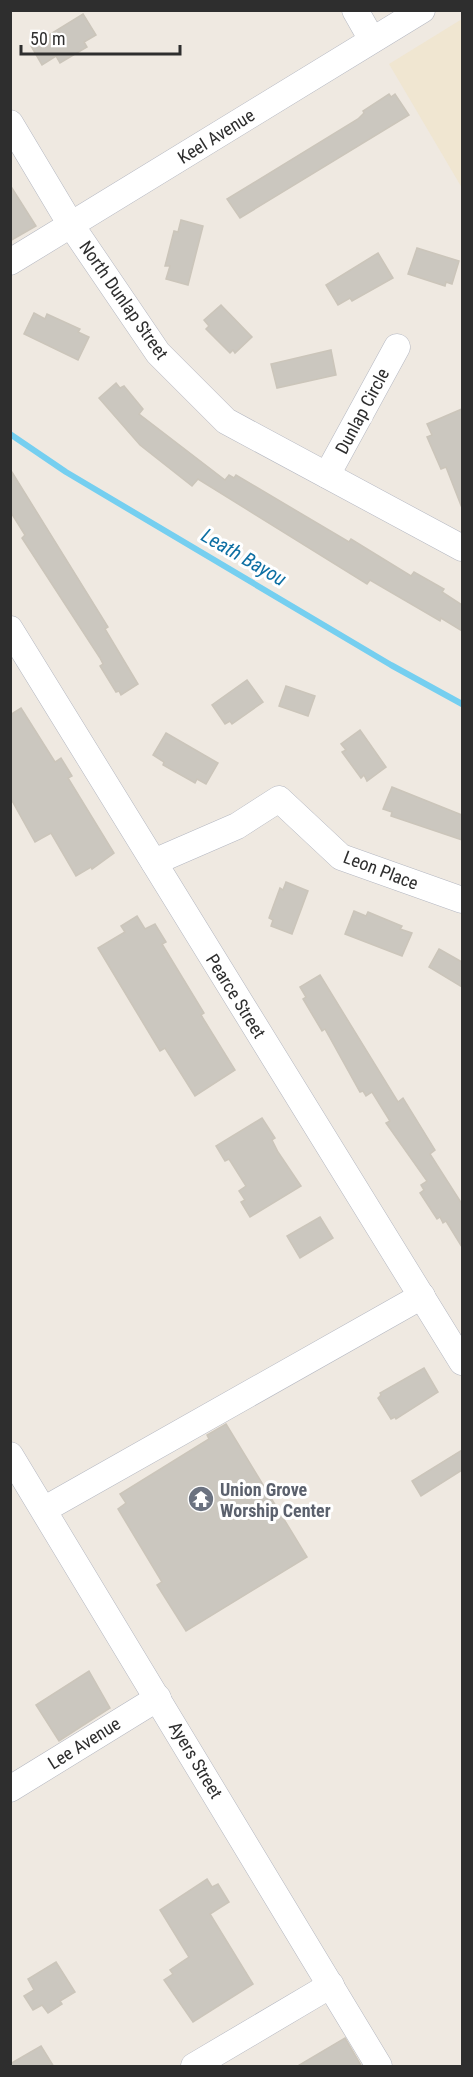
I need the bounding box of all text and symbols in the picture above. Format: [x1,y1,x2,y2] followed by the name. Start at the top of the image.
[21,18,180,56] scale bar
[30,28,65,49] text: 50 m
[174,104,258,168] street label: Keel Avenue
[75,237,173,363] street label: North Dunlap Street
[331,365,393,457] street label: Dunlap Circle
[197,523,291,591] water label: Leath Bayou
[341,846,421,894] street label: Leon Place
[202,950,270,1042] street label: Pearce Street
[220,1479,331,1521] place label: Union Grove Worship Center
[186,1484,216,1514] temple icon: Union Grove Worship Center
[44,1713,124,1773] street label: Lee Avenue
[165,1718,227,1802] street label: Ayers Street

